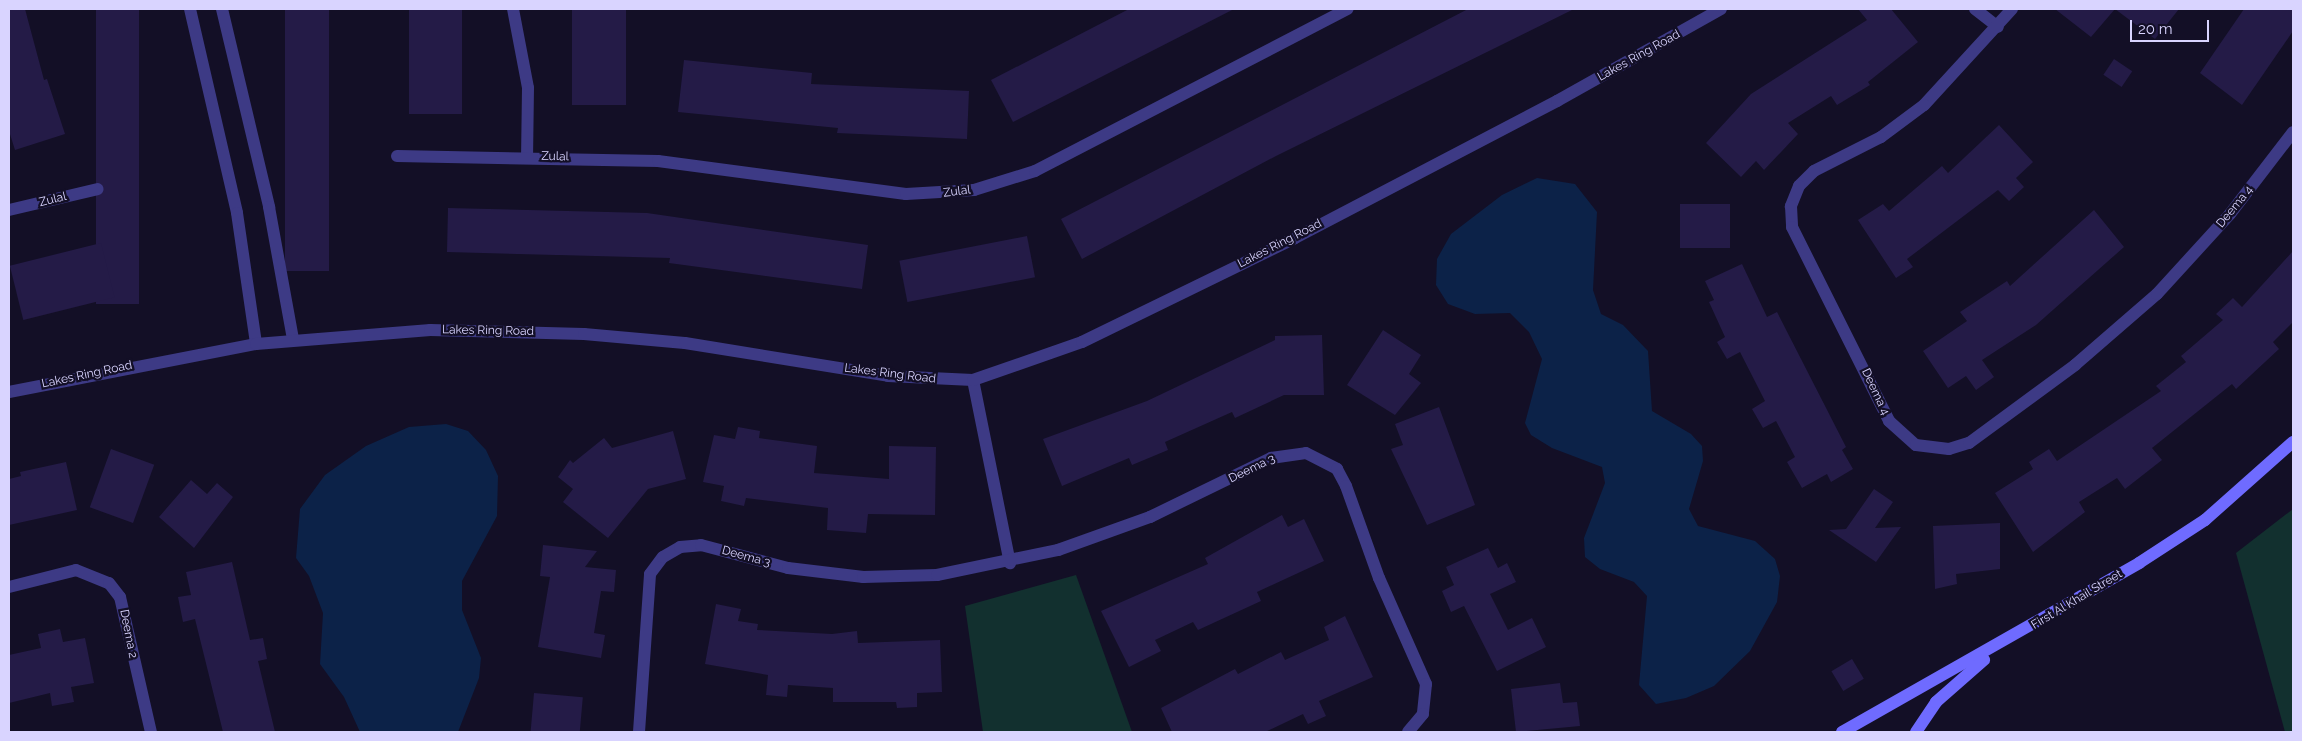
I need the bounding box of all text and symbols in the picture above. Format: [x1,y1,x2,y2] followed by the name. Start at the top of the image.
[2132,10,2211,42] scale bar
[2138,20,2173,38] text: 20 m
[1595,27,1683,85] street label: Lakes Ring Road
[541,150,569,164] street label: Zulal
[942,183,972,201] street label: Zulal
[2214,183,2256,231] street label: Deema 4
[38,190,68,210] street label: Zulal
[1236,217,1324,271] street label: Lakes Ring Road
[442,323,534,339] street label: Lakes Ring Road
[40,358,134,392] street label: Lakes Ring Road
[843,361,937,387] street label: Lakes Ring Road
[1858,366,1892,418] street label: Deema 4
[1227,452,1277,486] street label: Deema 3
[720,544,772,570] street label: Deema 3
[2028,567,2126,633] street label: First Al Khail Street
[116,608,140,660] street label: Deema 2

